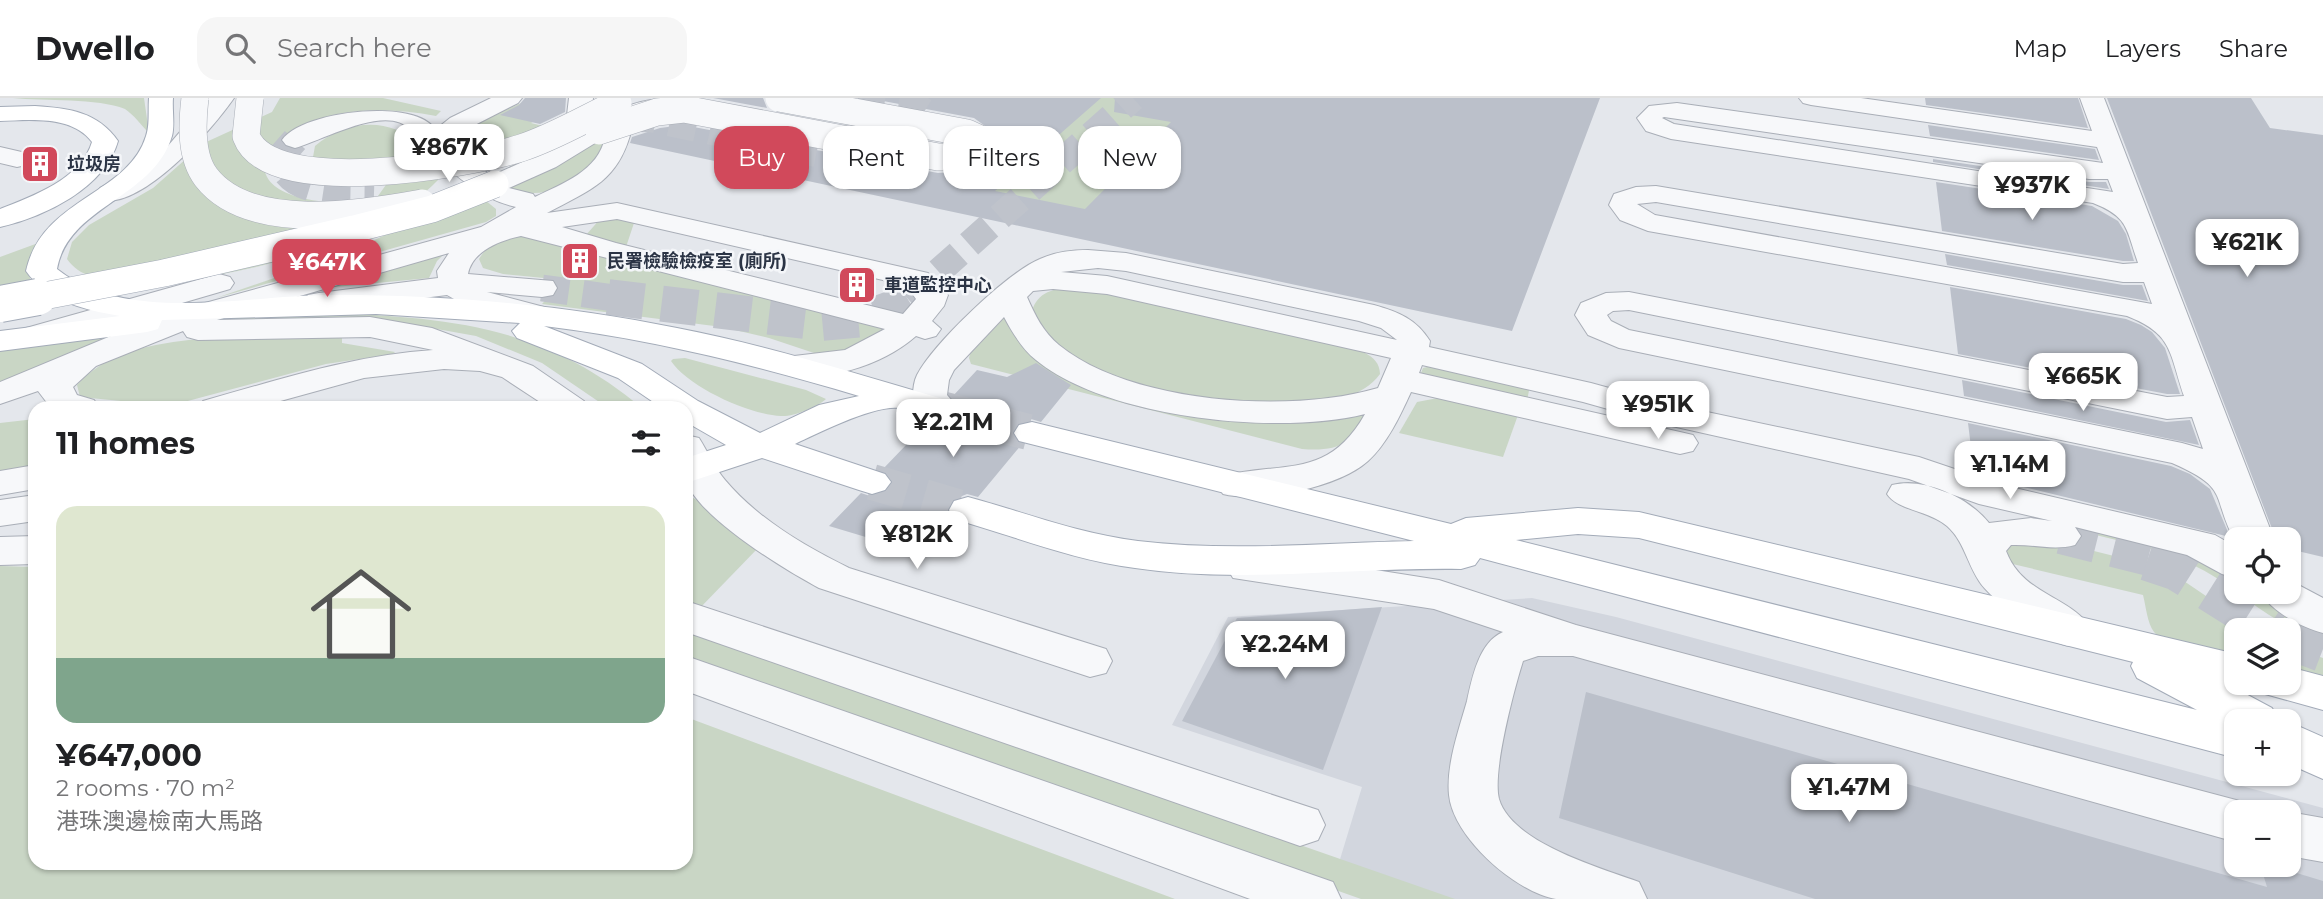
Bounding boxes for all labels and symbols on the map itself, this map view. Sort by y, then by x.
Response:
pin: ¥867K [400,125,498,184]
building icon: 垃圾房 [19,143,61,185]
place label: 垃圾房 [67,153,121,175]
pin: ¥937K [1983,162,2081,222]
pin: ¥621K [2198,220,2296,279]
pin: ¥647K [278,240,376,299]
building icon: 民署檢驗檢疫室 (廁所) [559,240,601,282]
place label: 民署檢驗檢疫室 (廁所) [607,250,787,272]
building icon: 車道監控中心 [836,264,878,306]
place label: 車道監控中心 [884,274,992,296]
pin: ¥665K [2034,354,2132,413]
pin: ¥951K [1609,382,1707,441]
pin: ¥2.21M [896,400,1010,459]
pin: ¥1.14M [1953,442,2067,501]
pin: ¥812K [868,512,966,571]
pin: ¥2.24M [1228,622,1342,681]
pin: ¥1.47M [1792,764,1906,824]

